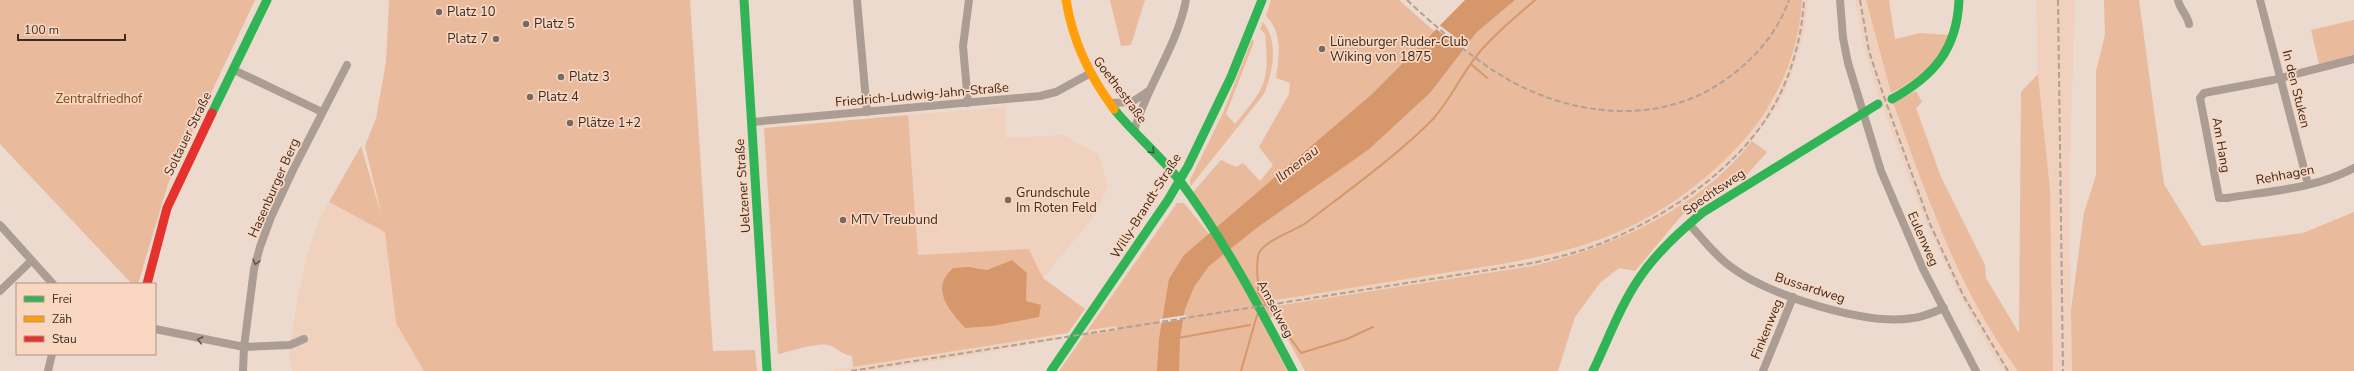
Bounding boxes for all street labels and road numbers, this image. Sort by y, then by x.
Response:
street label: In den Stuken [2278,48,2314,130]
street label: Goethestraße [1089,53,1151,127]
street label: Friedrich-Ludwig-Jahn-Straße [834,78,1010,112]
street label: Soltauer Straße [160,89,216,179]
street label: Am Hang [2207,116,2235,174]
street label: Hasenburger Berg [244,135,304,241]
street label: Uelzener Straße [731,138,755,234]
street label: Willy-Brandt-Straße [1106,150,1186,262]
street label: Rehhagen [2254,161,2316,189]
street label: Spechtsweg [1679,164,1749,220]
street label: Eulenweg [1903,209,1943,269]
street label: Bussardweg [1773,268,1847,308]
street label: Amselweg [1252,277,1298,341]
street label: Finkenweg [1747,296,1787,362]

